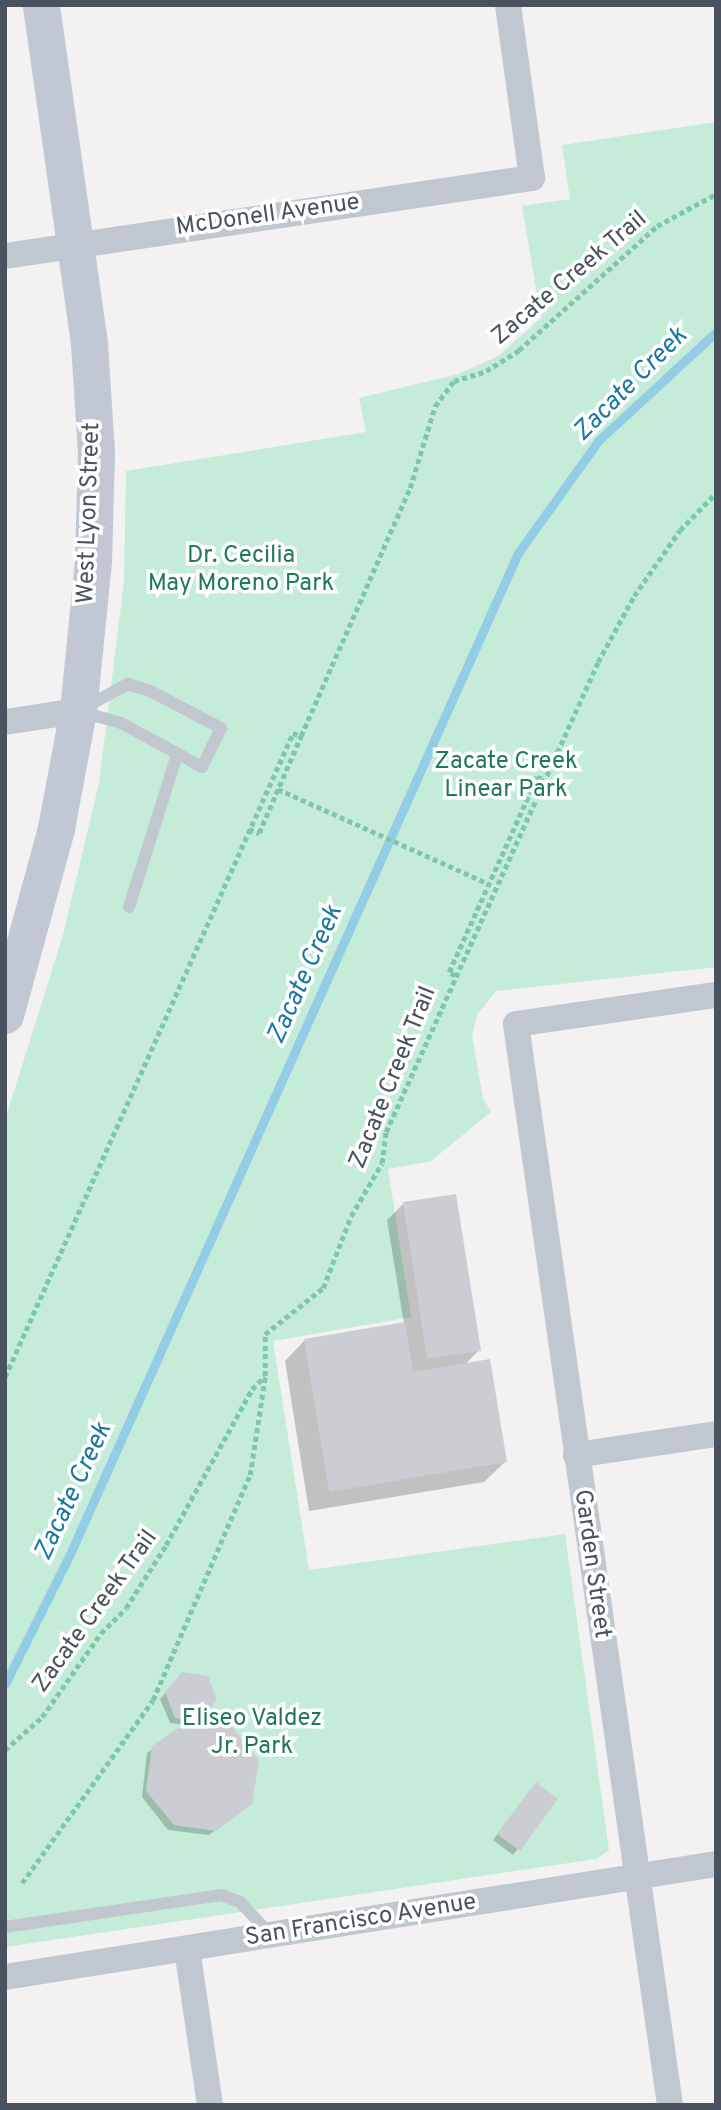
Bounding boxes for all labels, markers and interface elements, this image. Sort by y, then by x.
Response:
street label: McDonell Avenue [174,189,362,243]
street label: Zacate Creek Trail [486,205,654,353]
water label: Zacate Creek [568,322,694,448]
street label: West Lyon Street [72,422,108,604]
park label: Dr. Cecilia May Moreno Park [148,543,334,599]
park label: Zacate Creek Linear Park [434,749,578,805]
water label: Zacate Creek [262,901,350,1049]
street label: Zacate Creek Trail [344,982,444,1174]
water label: Zacate Creek [29,1418,119,1566]
street label: Garden Street [566,1488,616,1640]
street label: Zacate Creek Trail [27,1525,165,1699]
park label: Eliseo Valdez Jr. Park [181,1706,323,1762]
street label: San Francisco Avenue [243,1888,479,1954]

